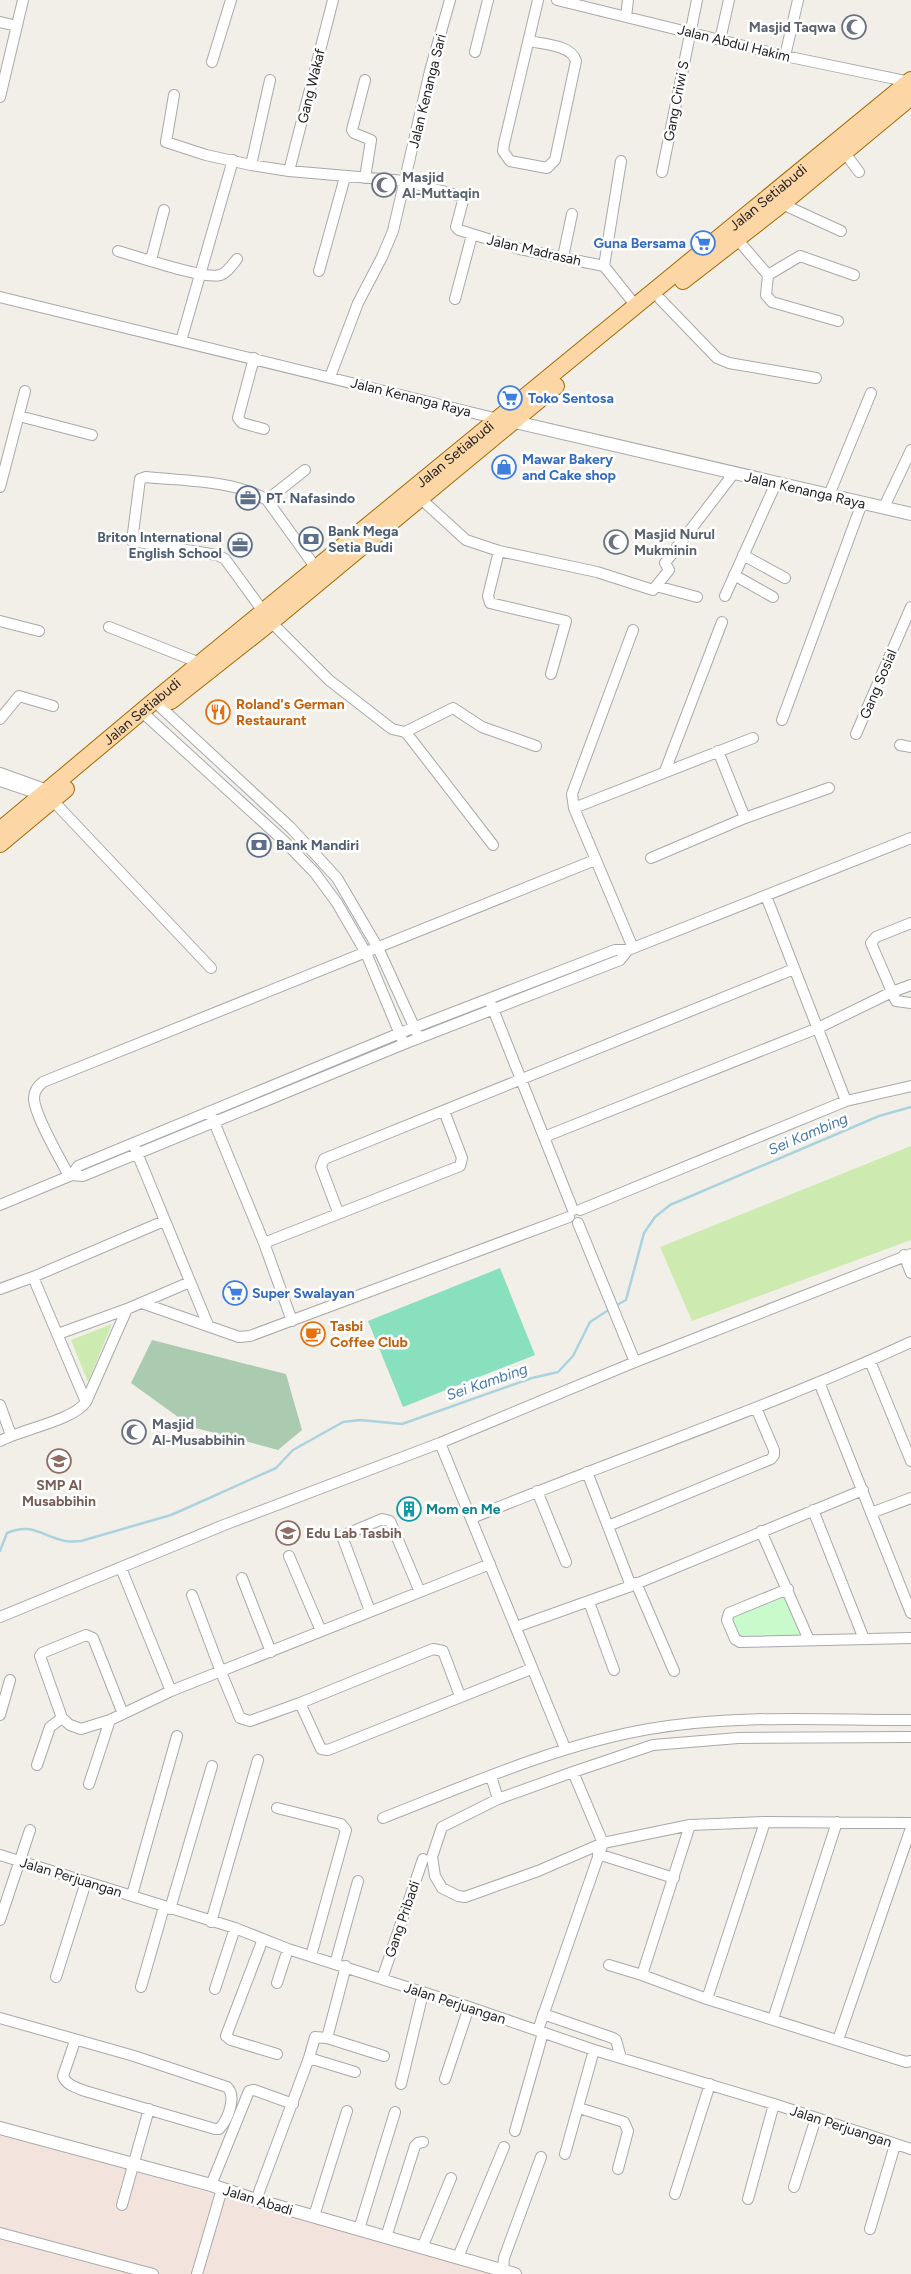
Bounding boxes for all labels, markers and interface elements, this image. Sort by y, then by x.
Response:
mosque icon: Masjid Taqwa [841,14,867,40]
place label: Masjid Taqwa [749,19,836,36]
street label: Jalan Abdul Hakim [676,21,792,66]
street label: Jalan Kenanga Sari [405,32,450,150]
street label: Gang Wakaf [294,46,329,125]
street label: Gang Criwi S [660,59,693,143]
street label: Jalan Setiabudi [726,161,811,235]
place label: Masjid Al-Muttaqin [402,169,480,202]
mosque icon: Masjid Al-Muttaqin [371,172,397,198]
supermarket icon: Guna Bersama [690,230,716,256]
street label: Jalan Madrasah [485,231,583,270]
place label: Guna Bersama [594,235,686,252]
street label: Jalan Kenanga Raya [349,374,473,421]
supermarket icon: Toko Sentosa [497,385,523,411]
place label: Toko Sentosa [528,390,614,407]
street label: Jalan Setiabudi [413,418,497,491]
place label: Mawar Bakery and Cake shop [522,451,616,484]
shop icon: Mawar Bakery and Cake shop [491,454,517,480]
street label: Jalan Kenanga Raya [743,468,867,513]
office icon: PT. Nafasindo [235,485,261,511]
place label: PT. Nafasindo [266,490,355,507]
place label: Bank Mega Setia Budi [328,523,398,556]
bank icon: Bank Mega Setia Budi [298,526,324,552]
place label: Masjid Nurul Mukminin [634,526,715,559]
place label: Briton International English School [97,529,222,562]
mosque icon: Masjid Nurul Mukminin [603,529,629,555]
office icon: Briton International English School [227,532,253,558]
street label: Gang Sosial [856,647,901,722]
street label: Jalan Setiabudi [100,675,184,749]
place label: Roland's German Restaurant [236,696,345,729]
restaurant icon: Roland's German Restaurant [205,699,231,725]
bank icon: Bank Mandiri [246,832,272,858]
place label: Bank Mandiri [276,837,359,854]
water label: Sei Kambing [766,1109,851,1159]
supermarket icon: Super Swalayan [222,1280,248,1306]
place label: Super Swalayan [252,1285,355,1302]
place label: Tasbi Coffee Club [330,1318,408,1351]
cafe icon: Tasbi Coffee Club [300,1321,326,1347]
water label: Sei Kambing [444,1360,530,1404]
place label: Masjid Al-Musabbihin [152,1416,245,1449]
mosque icon: Masjid Al-Musabbihin [121,1419,147,1445]
school or university icon: SMP Al Musabbihin [46,1448,72,1474]
place label: SMP Al Musabbihin [22,1477,96,1510]
building icon: Mom en Me [396,1496,422,1522]
place label: Mom en Me [426,1501,501,1518]
school or university icon: Edu Lab Tasbih [275,1520,301,1546]
place label: Edu Lab Tasbih [306,1525,402,1542]
street label: Jalan Perjuangan [18,1854,124,1901]
street label: Gang Pribadi [381,1879,424,1960]
street label: Jalan Perjuangan [402,1979,508,2028]
street label: Jalan Perjuangan [788,2102,894,2151]
street label: Jalan Abadi [221,2182,295,2219]

